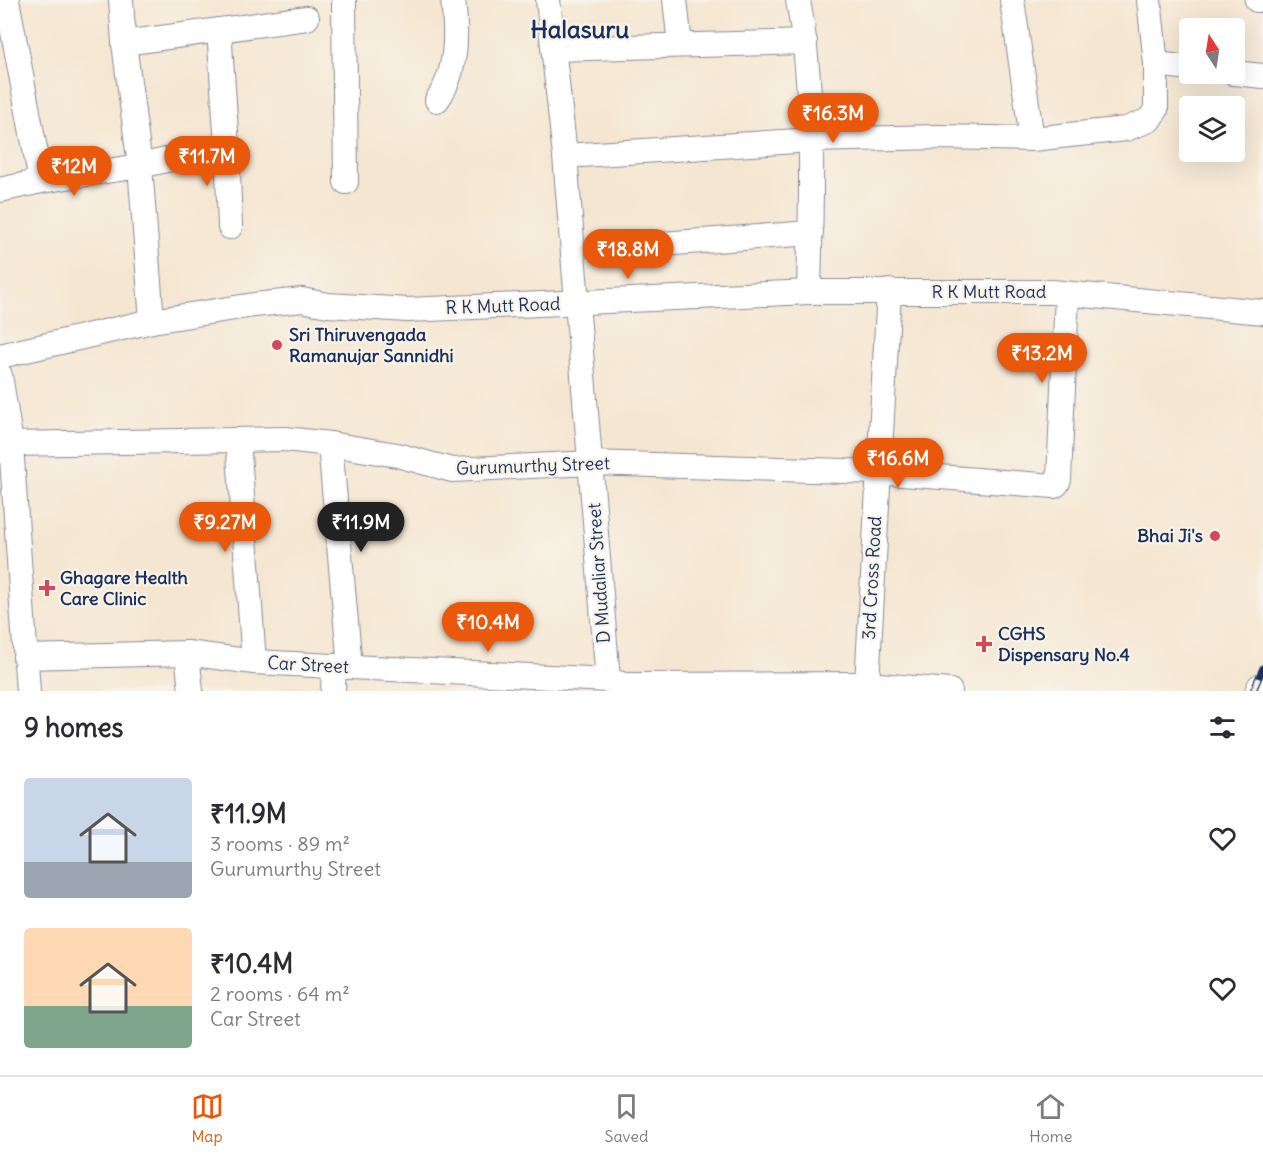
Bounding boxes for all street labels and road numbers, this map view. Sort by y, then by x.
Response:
street label: R K Mutt Road [932,280,1047,303]
street label: R K Mutt Road [445,292,561,319]
street label: Gurumurthy Street [456,451,610,480]
street label: D Mudaliar Street [582,502,615,644]
street label: 3rd Cross Road [857,515,886,641]
street label: Car Street [267,651,349,678]

